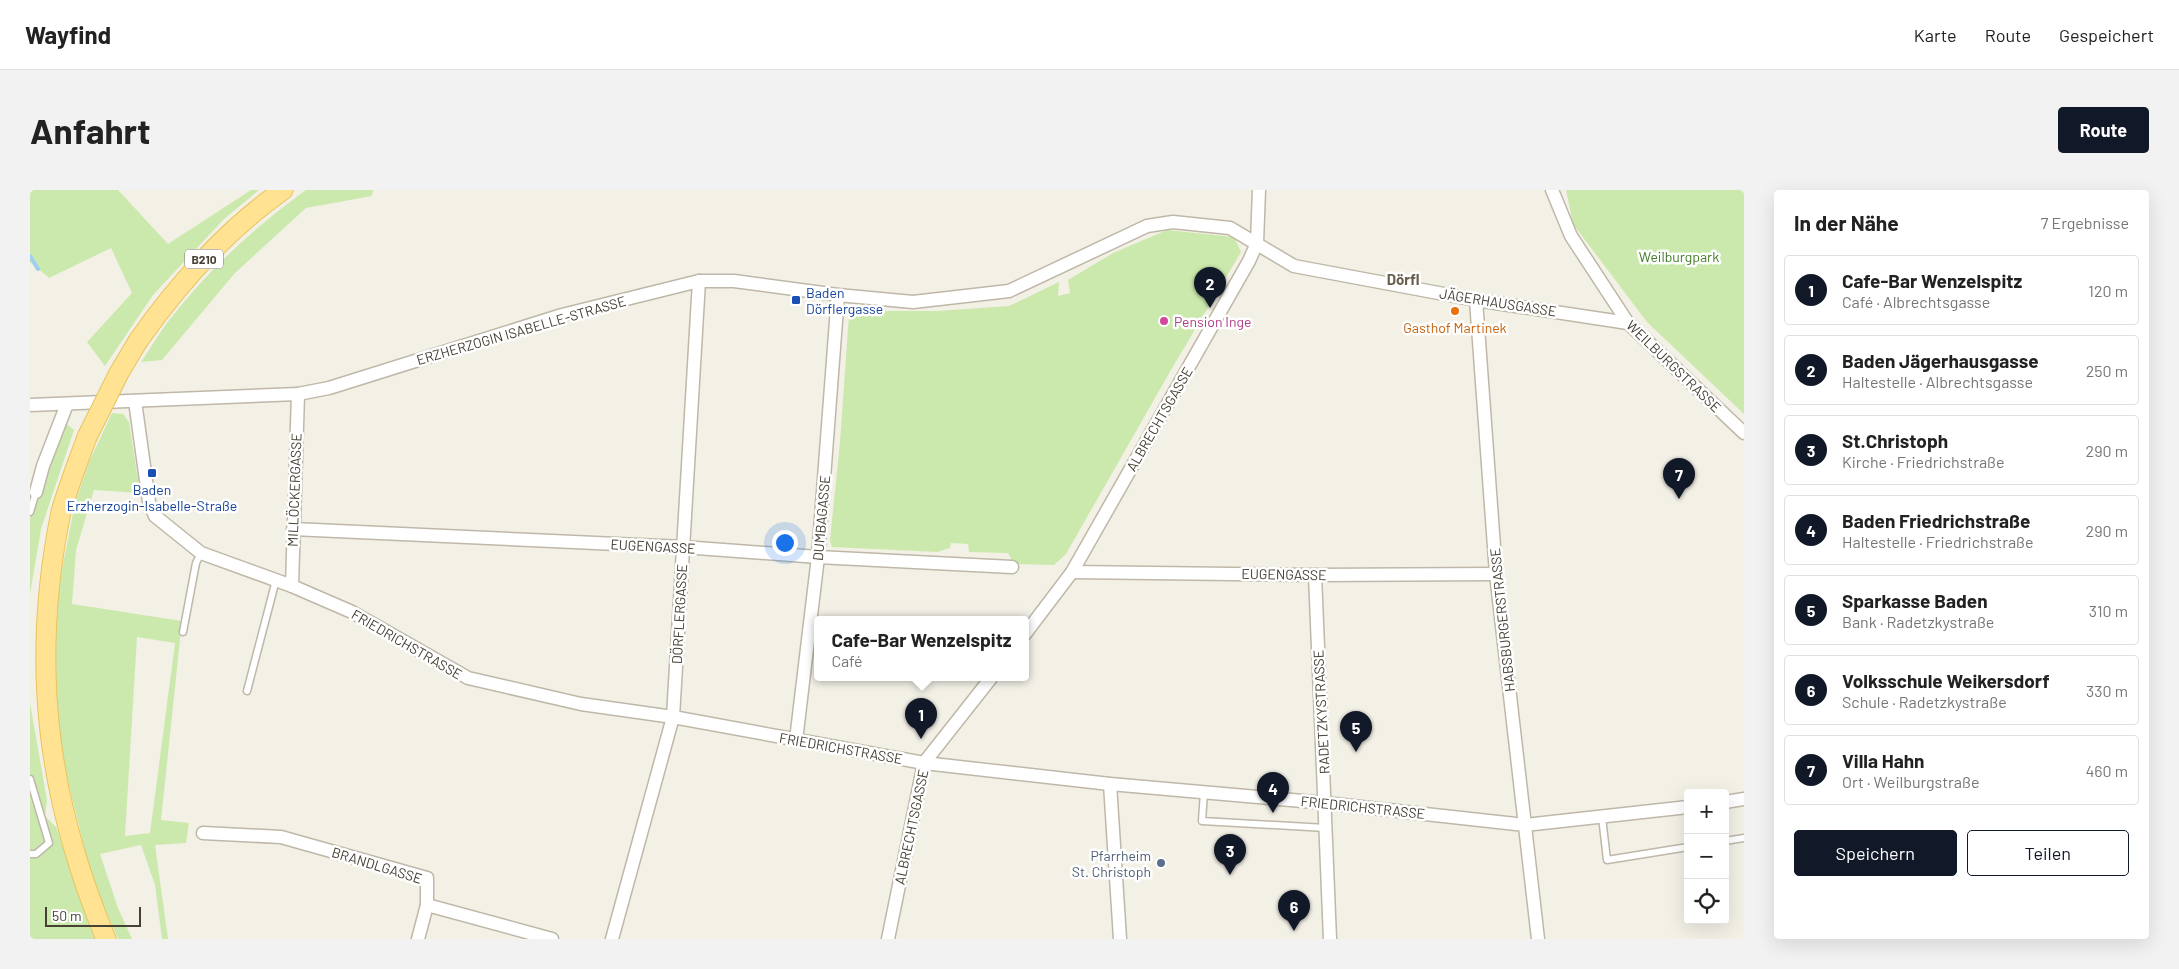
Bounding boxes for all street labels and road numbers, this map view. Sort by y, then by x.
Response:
road number: B210 [185,250,223,268]
street label: JÄGERHAUSGASSE [1438,284,1558,320]
street label: ERZHERZOGIN ISABELLE-STRASSE [414,292,628,368]
street label: WEILBURGSTRASSE [1623,317,1725,415]
street label: ALBRECHTSGASSE [1122,364,1196,474]
street label: MILLÖCKERGASSE [284,433,304,547]
street label: DUMBAGASSE [809,474,833,562]
street label: EUGENGASSE [610,535,696,557]
street label: HABSBURGERSTRASSE [1486,547,1518,693]
street label: DÖRFLERGASSE [668,564,690,664]
street label: EUGENGASSE [1241,565,1327,583]
street label: FRIEDRICHSTRASSE [349,605,465,683]
street label: RADETZKYSTRASSE [1309,649,1333,775]
street label: FRIEDRICHSTRASSE [778,729,904,767]
street label: ALBRECHTSGASSE [890,768,932,886]
street label: FRIEDRICHSTRASSE [1300,792,1426,822]
street label: BRANDLGASSE [330,843,424,887]

